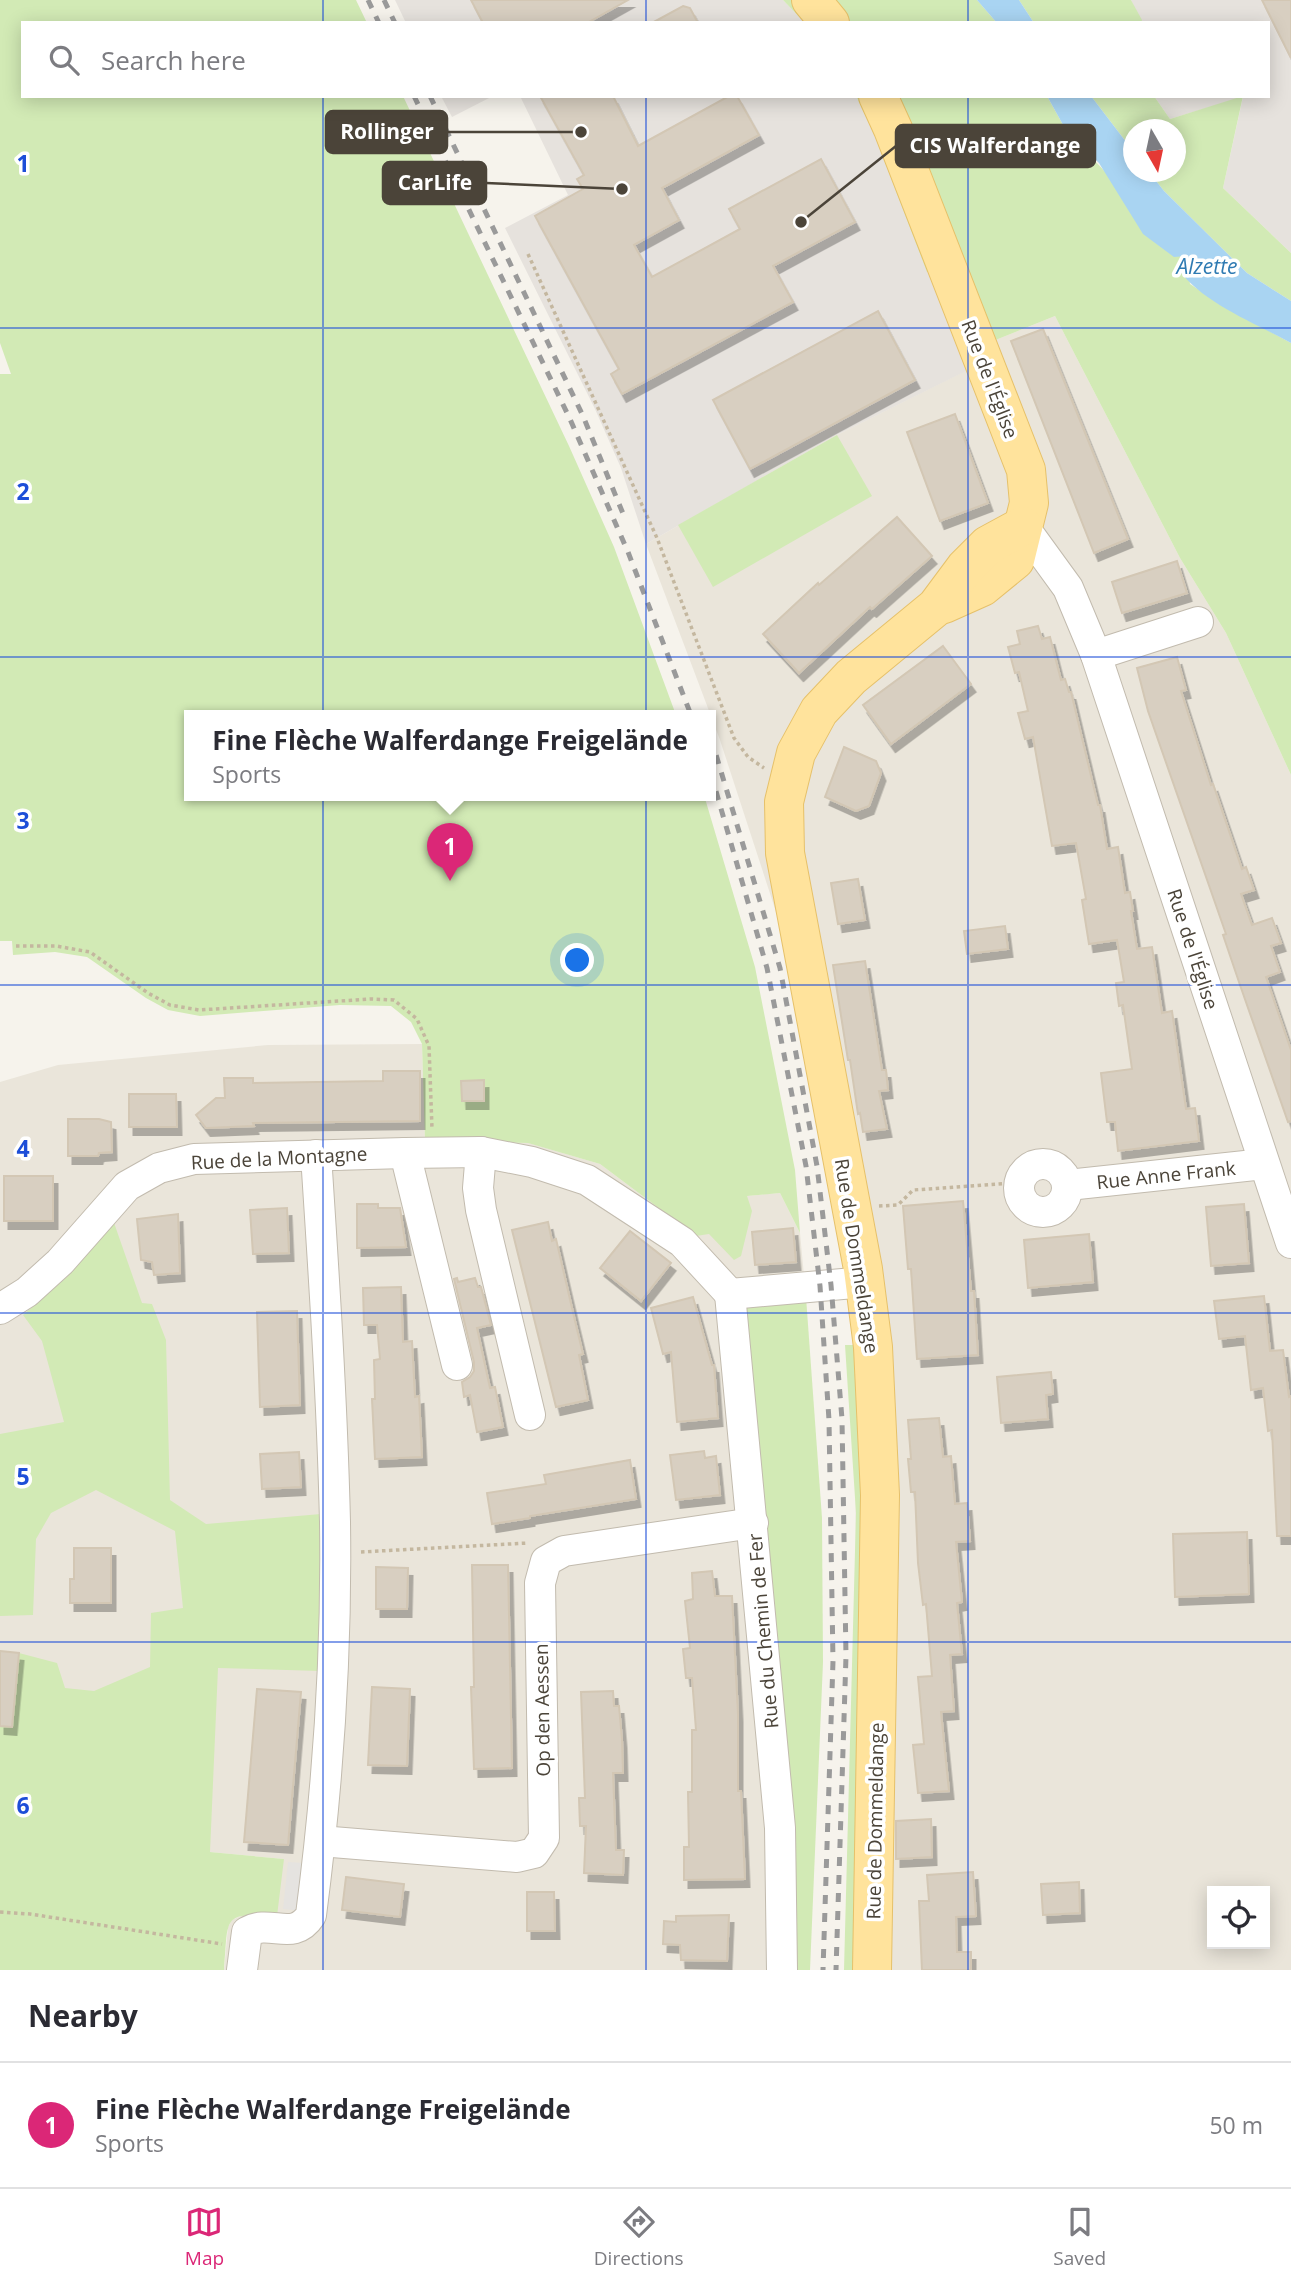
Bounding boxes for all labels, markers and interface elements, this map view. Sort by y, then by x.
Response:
search box [21,21,1270,98]
icon: search [45,41,83,79]
text: Search here [101,42,246,78]
callout: Rollinger [326,111,447,153]
text: Rollinger [340,117,434,145]
north arrow [1123,119,1186,182]
callout: CIS Walferdange [896,125,1095,167]
text: CIS Walferdange [910,131,1080,159]
text: 1 [16,147,30,179]
callout: CarLife [383,162,486,204]
text: CarLife [398,168,472,196]
water label: Alzette [1174,252,1238,280]
street label: Rue de l'Église [955,316,1025,442]
text: 2 [16,475,30,507]
popup [184,710,716,801]
text: Fine Flèche Walferdange Freigelände [212,722,688,758]
text: Sports [212,758,281,790]
text: 3 [16,804,30,836]
pin: 1 [427,823,473,881]
street label: Rue de l'Église [1161,885,1225,1013]
your location [560,943,594,977]
text: 4 [16,1132,30,1164]
street label: Rue de la Montagne [190,1140,368,1176]
street label: Rue Anne Frank [1095,1155,1237,1195]
street label: Rue de Dommeldange [829,1157,885,1355]
text: 5 [16,1460,30,1492]
street label: Rue du Chemin de Fer [741,1532,784,1730]
street label: Op den Aessen [528,1643,556,1777]
street label: Rue de Dommeldange [860,1722,890,1920]
text: 6 [16,1789,30,1821]
map controls [1207,1886,1270,1949]
button: locate [1207,1886,1270,1949]
text: Nearby [28,1995,138,2036]
text: Fine Flèche Walferdange Freigelände [95,2091,571,2127]
text: 1 [44,2109,58,2141]
text: 50 m [1209,2109,1263,2141]
text: Sports [95,2127,164,2159]
tab: Map [185,2203,224,2271]
tab: Directions [594,2203,684,2271]
tab: Saved [1053,2203,1106,2271]

